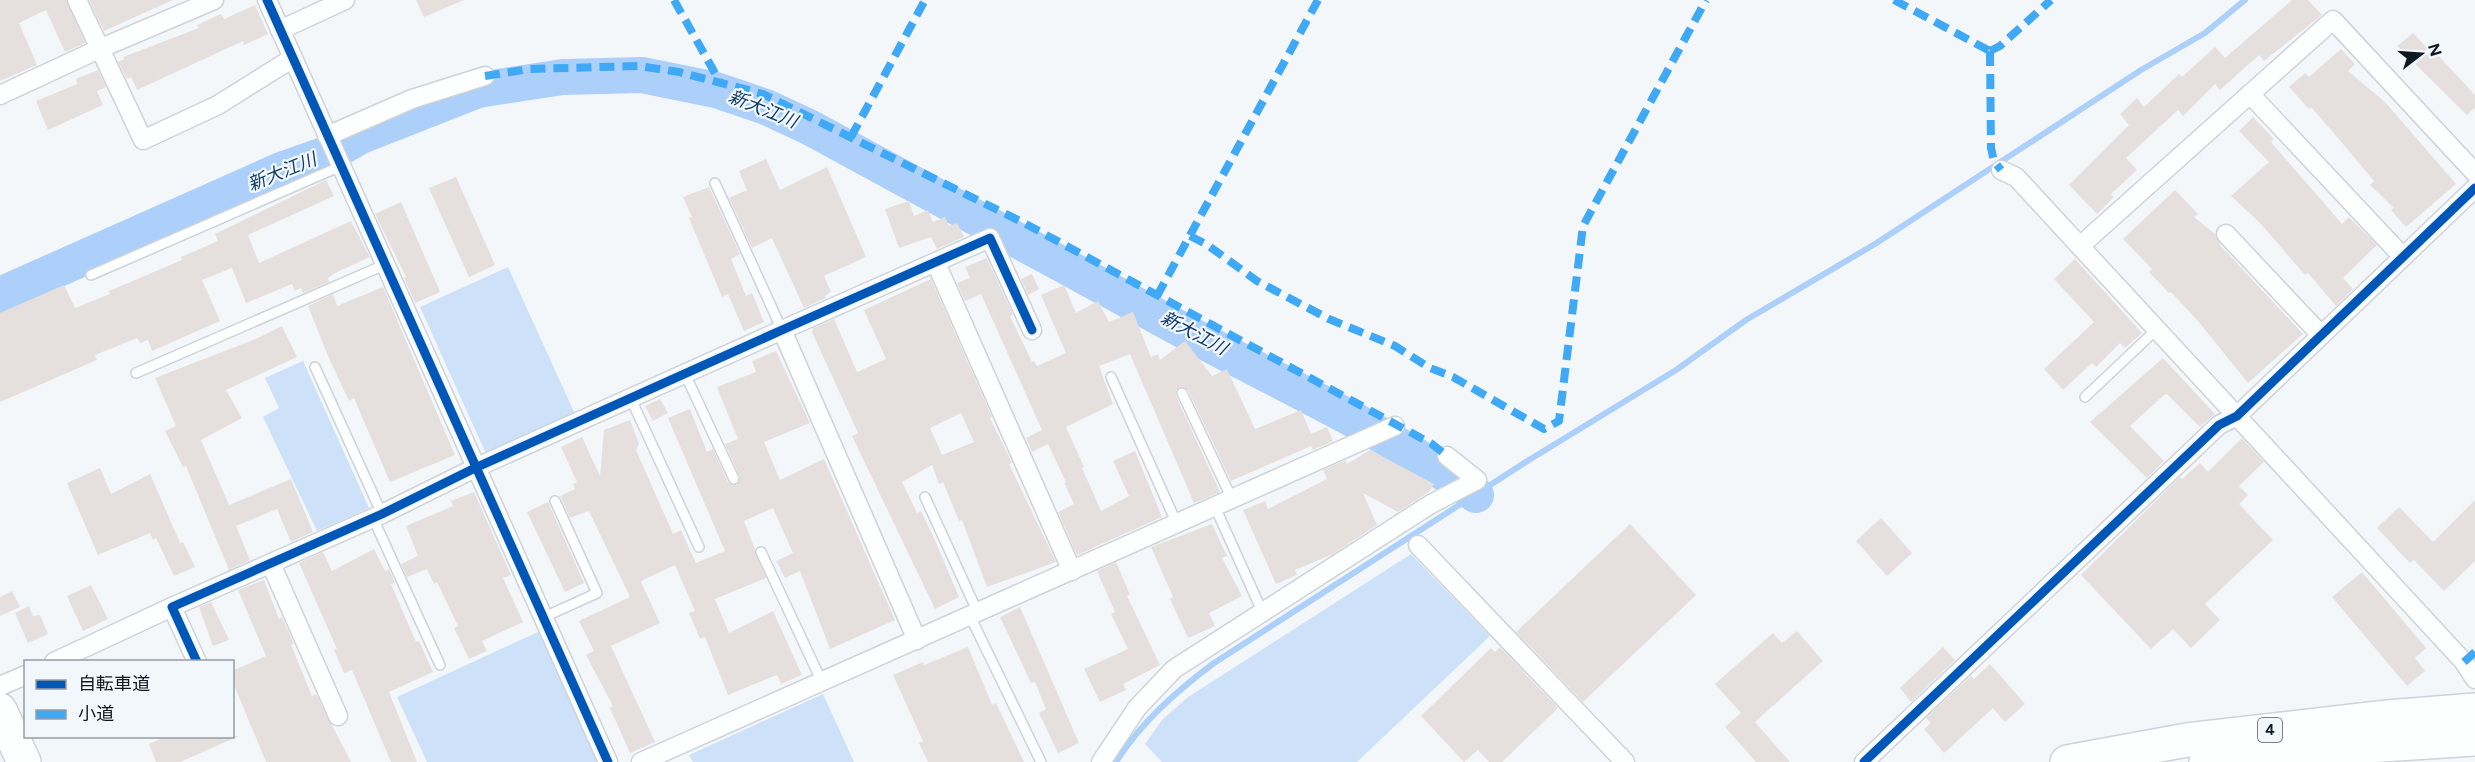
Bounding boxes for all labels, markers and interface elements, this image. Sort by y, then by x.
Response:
north arrow [2391,24,2451,84]
text: N [2424,41,2446,58]
water label: 新大江川 [726,85,802,133]
water label: 新大江川 [245,148,321,196]
water label: 新大江川 [1157,306,1233,361]
legend [24,660,234,738]
text: 自転車道 [78,673,150,695]
text: 小道 [78,703,114,725]
road number: 4 [2258,718,2282,742]

